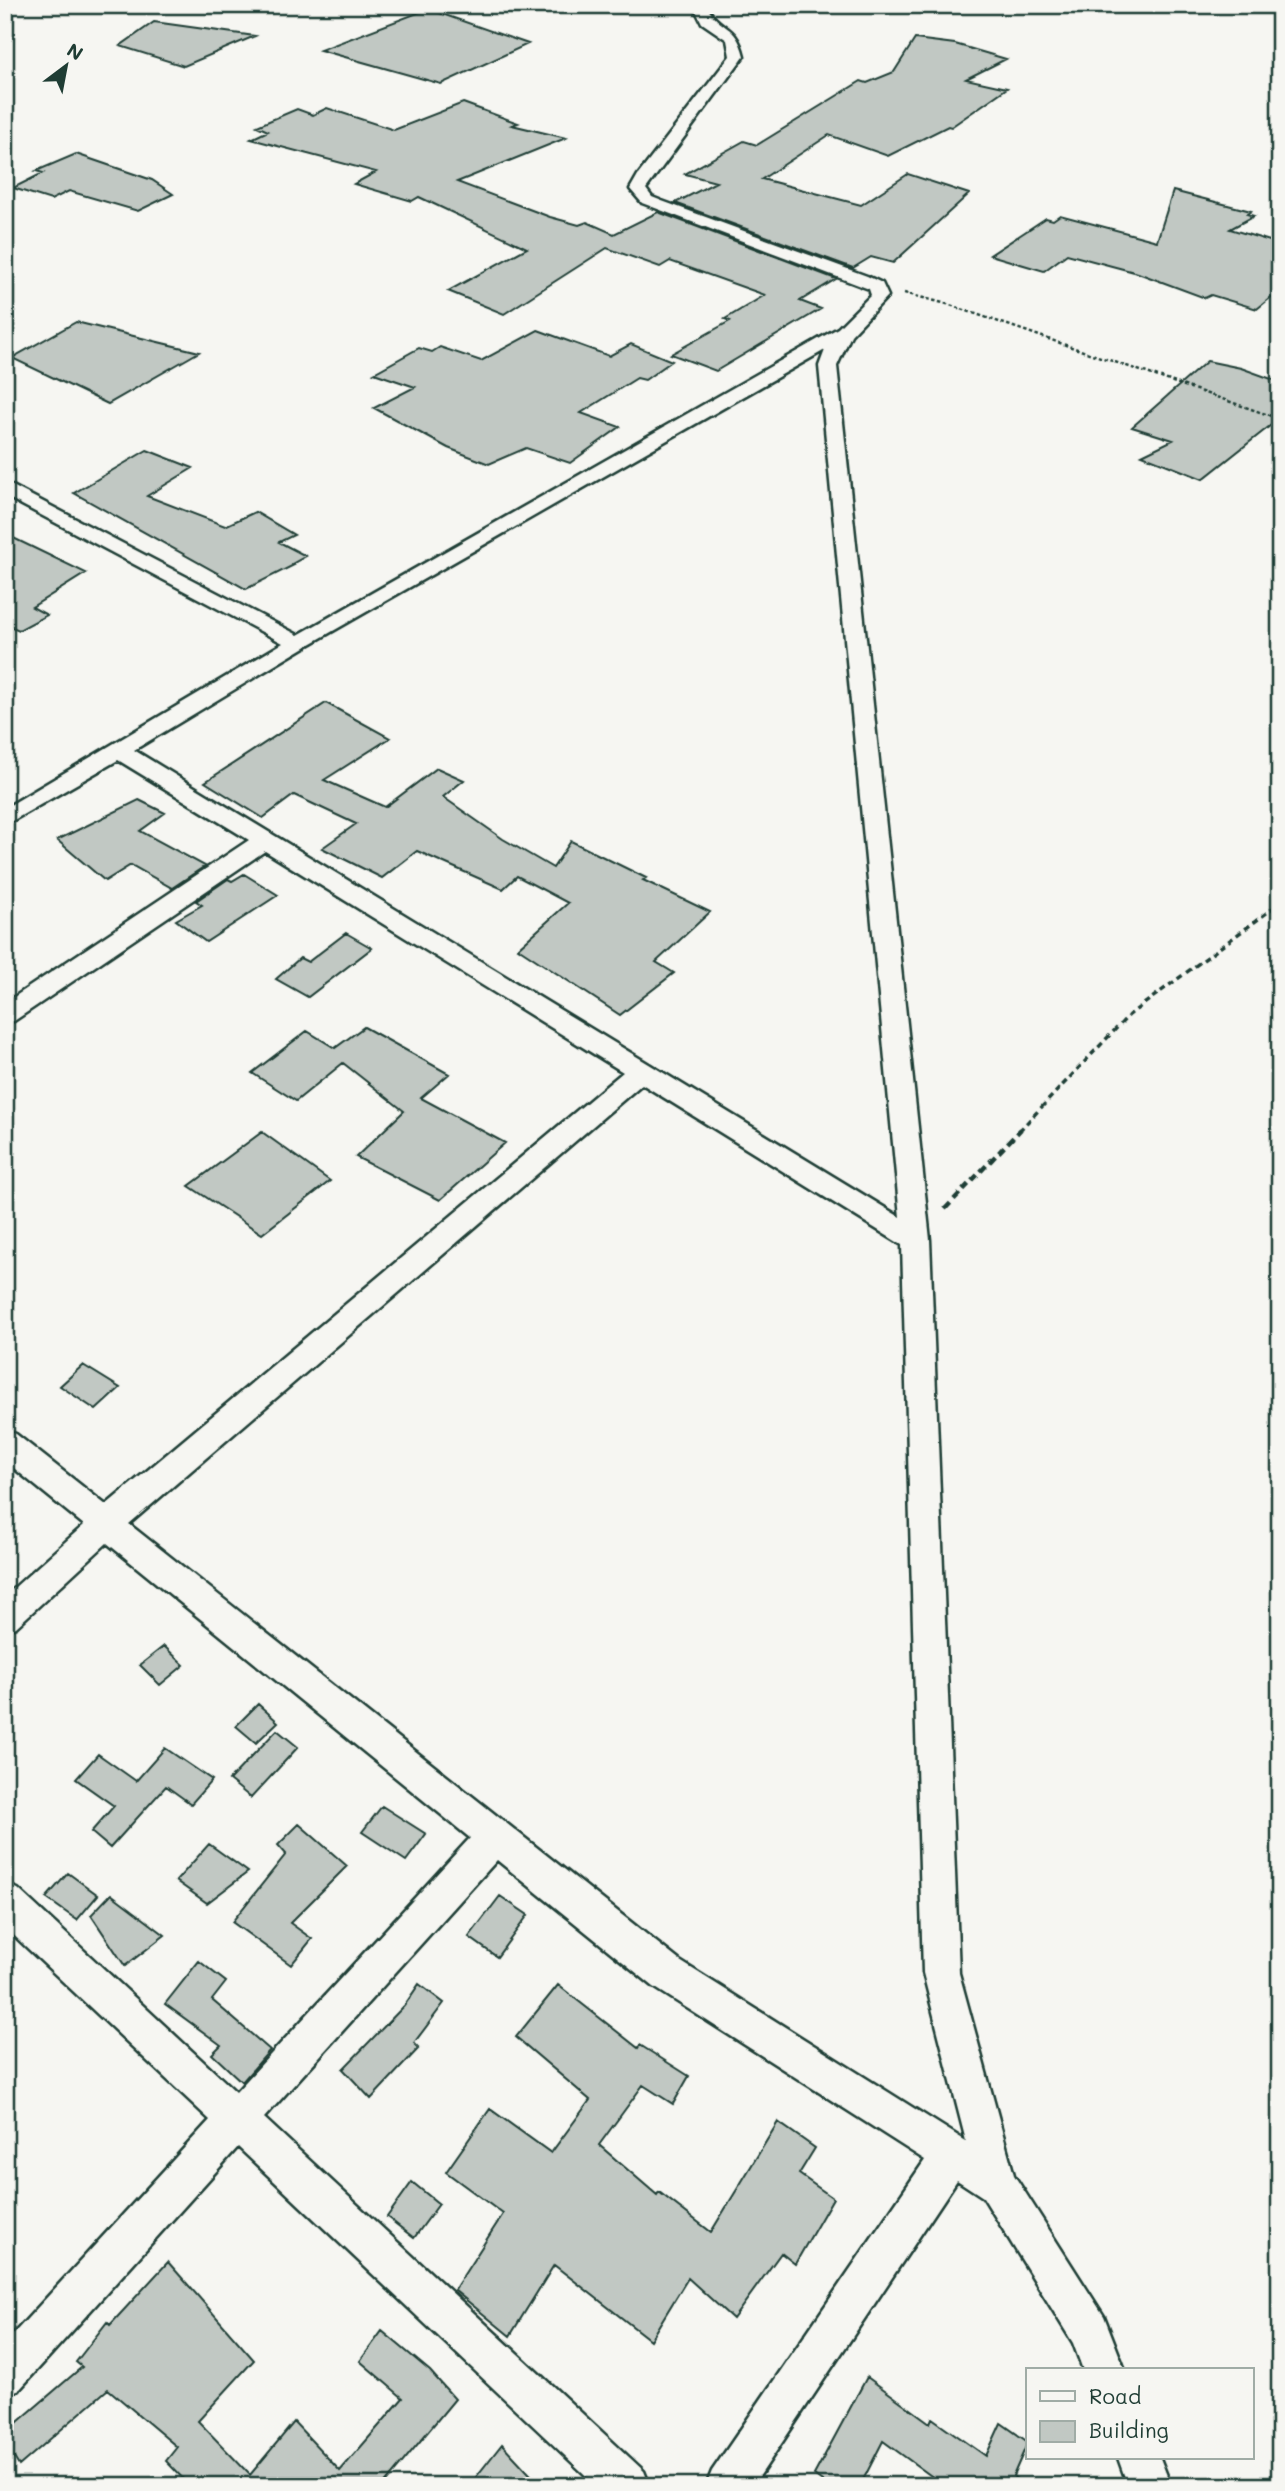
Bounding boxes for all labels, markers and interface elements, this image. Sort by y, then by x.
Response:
north arrow [32,32,102,102]
text: N [63,37,88,66]
legend [1026,2368,1254,2460]
text: Road [1089,2382,1141,2409]
text: Building [1089,2416,1169,2443]

